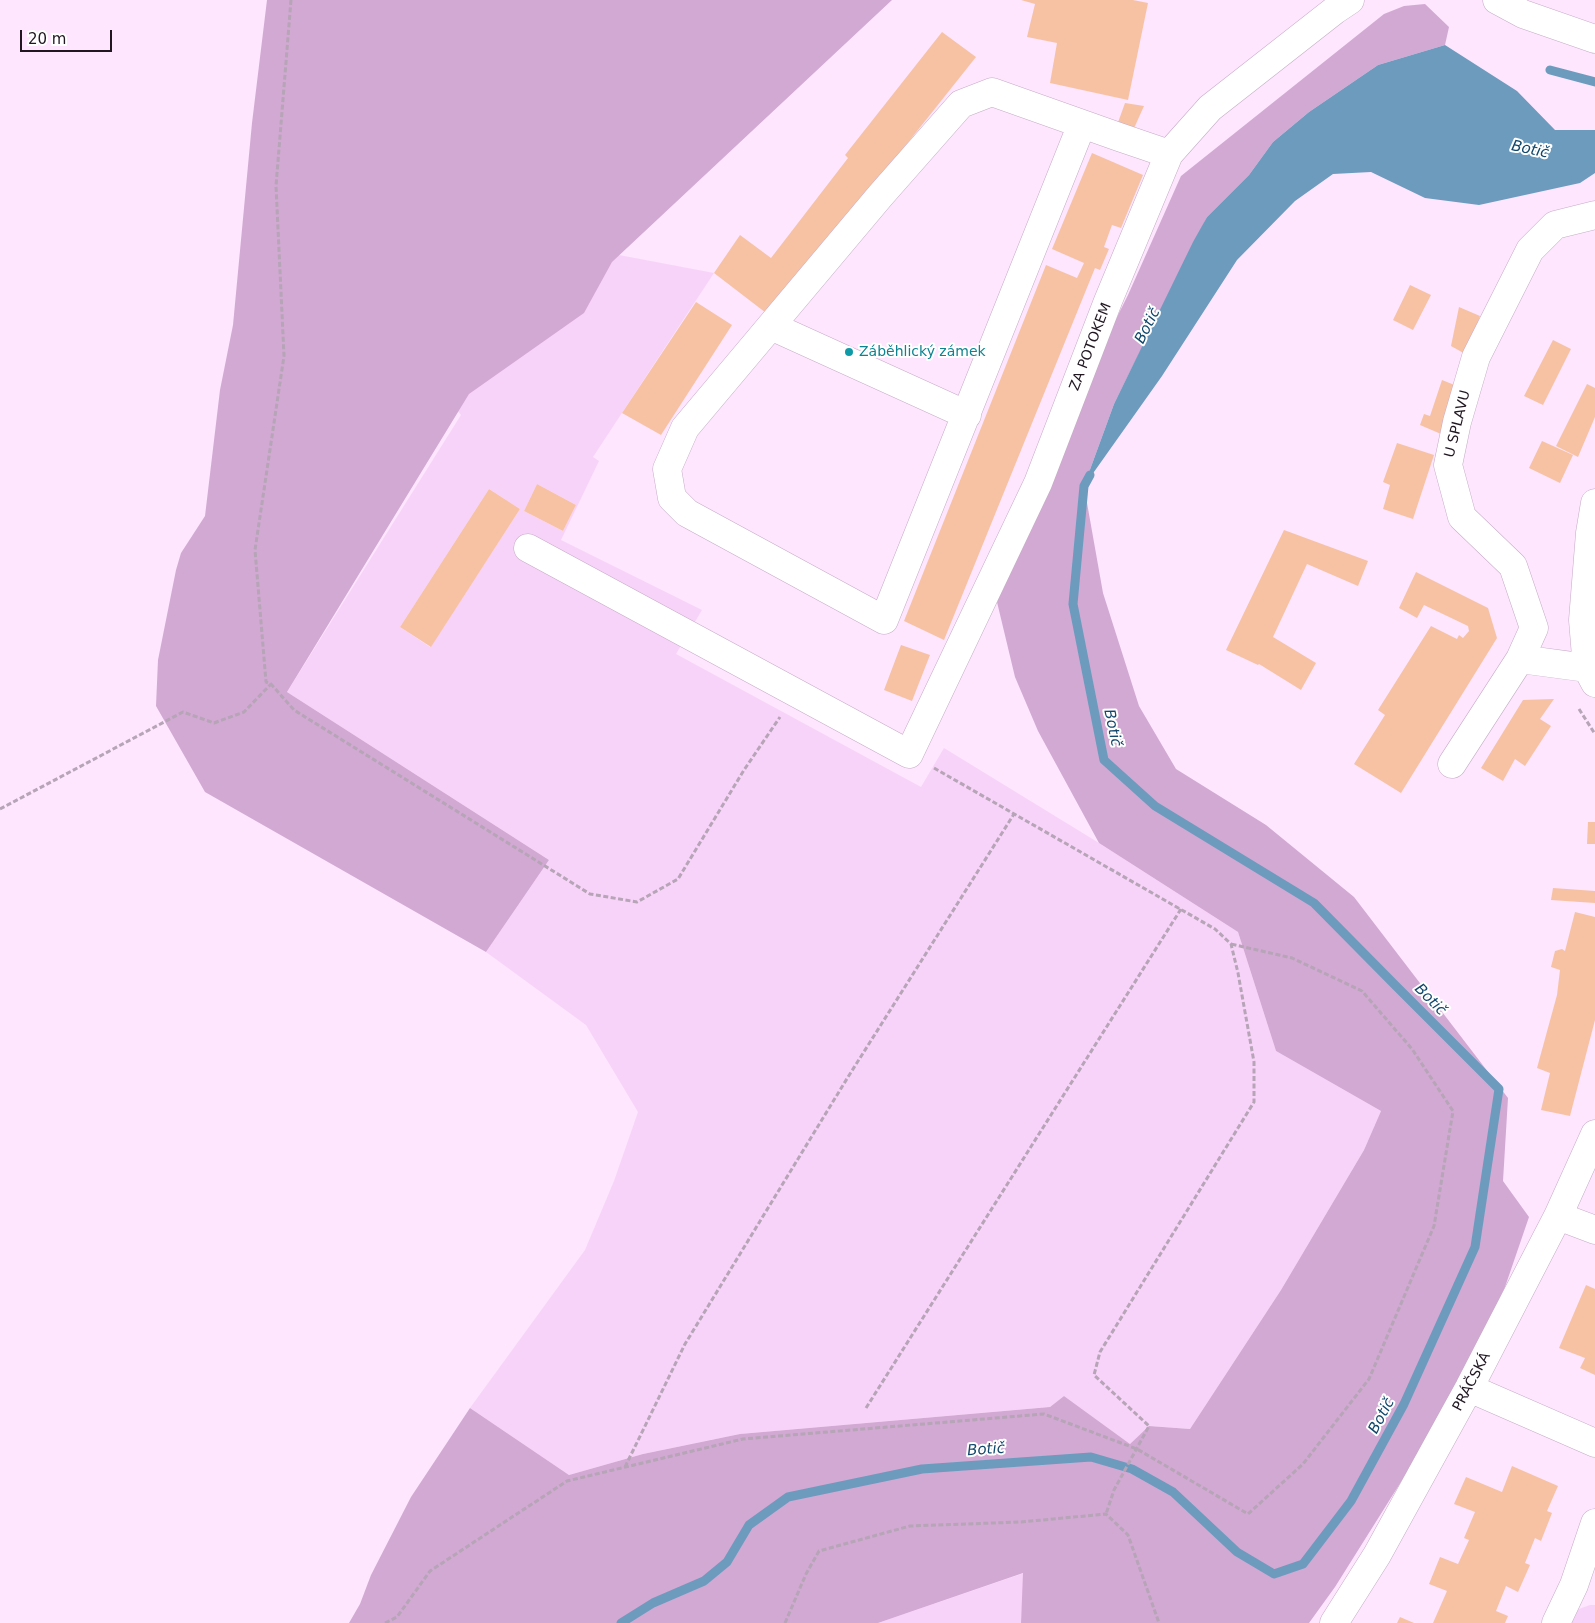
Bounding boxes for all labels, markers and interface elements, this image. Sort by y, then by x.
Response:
scale bar [22,20,115,52]
text: 20 m [28,30,66,48]
water label: Botič [1510,137,1550,163]
street label: ZA POTOKEM [1067,301,1115,393]
water label: Botič [1131,305,1165,347]
place label: Záběhlický zámek [859,344,986,360]
marker: Záběhlický zámek [843,346,855,358]
street label: U SPLAVU [1442,389,1474,459]
water label: Botič [1099,708,1125,748]
water label: Botič [1410,980,1450,1020]
street label: PRÁČSKÁ [1450,1350,1494,1414]
water label: Botič [1365,1395,1399,1437]
water label: Botič [967,1440,1005,1460]

